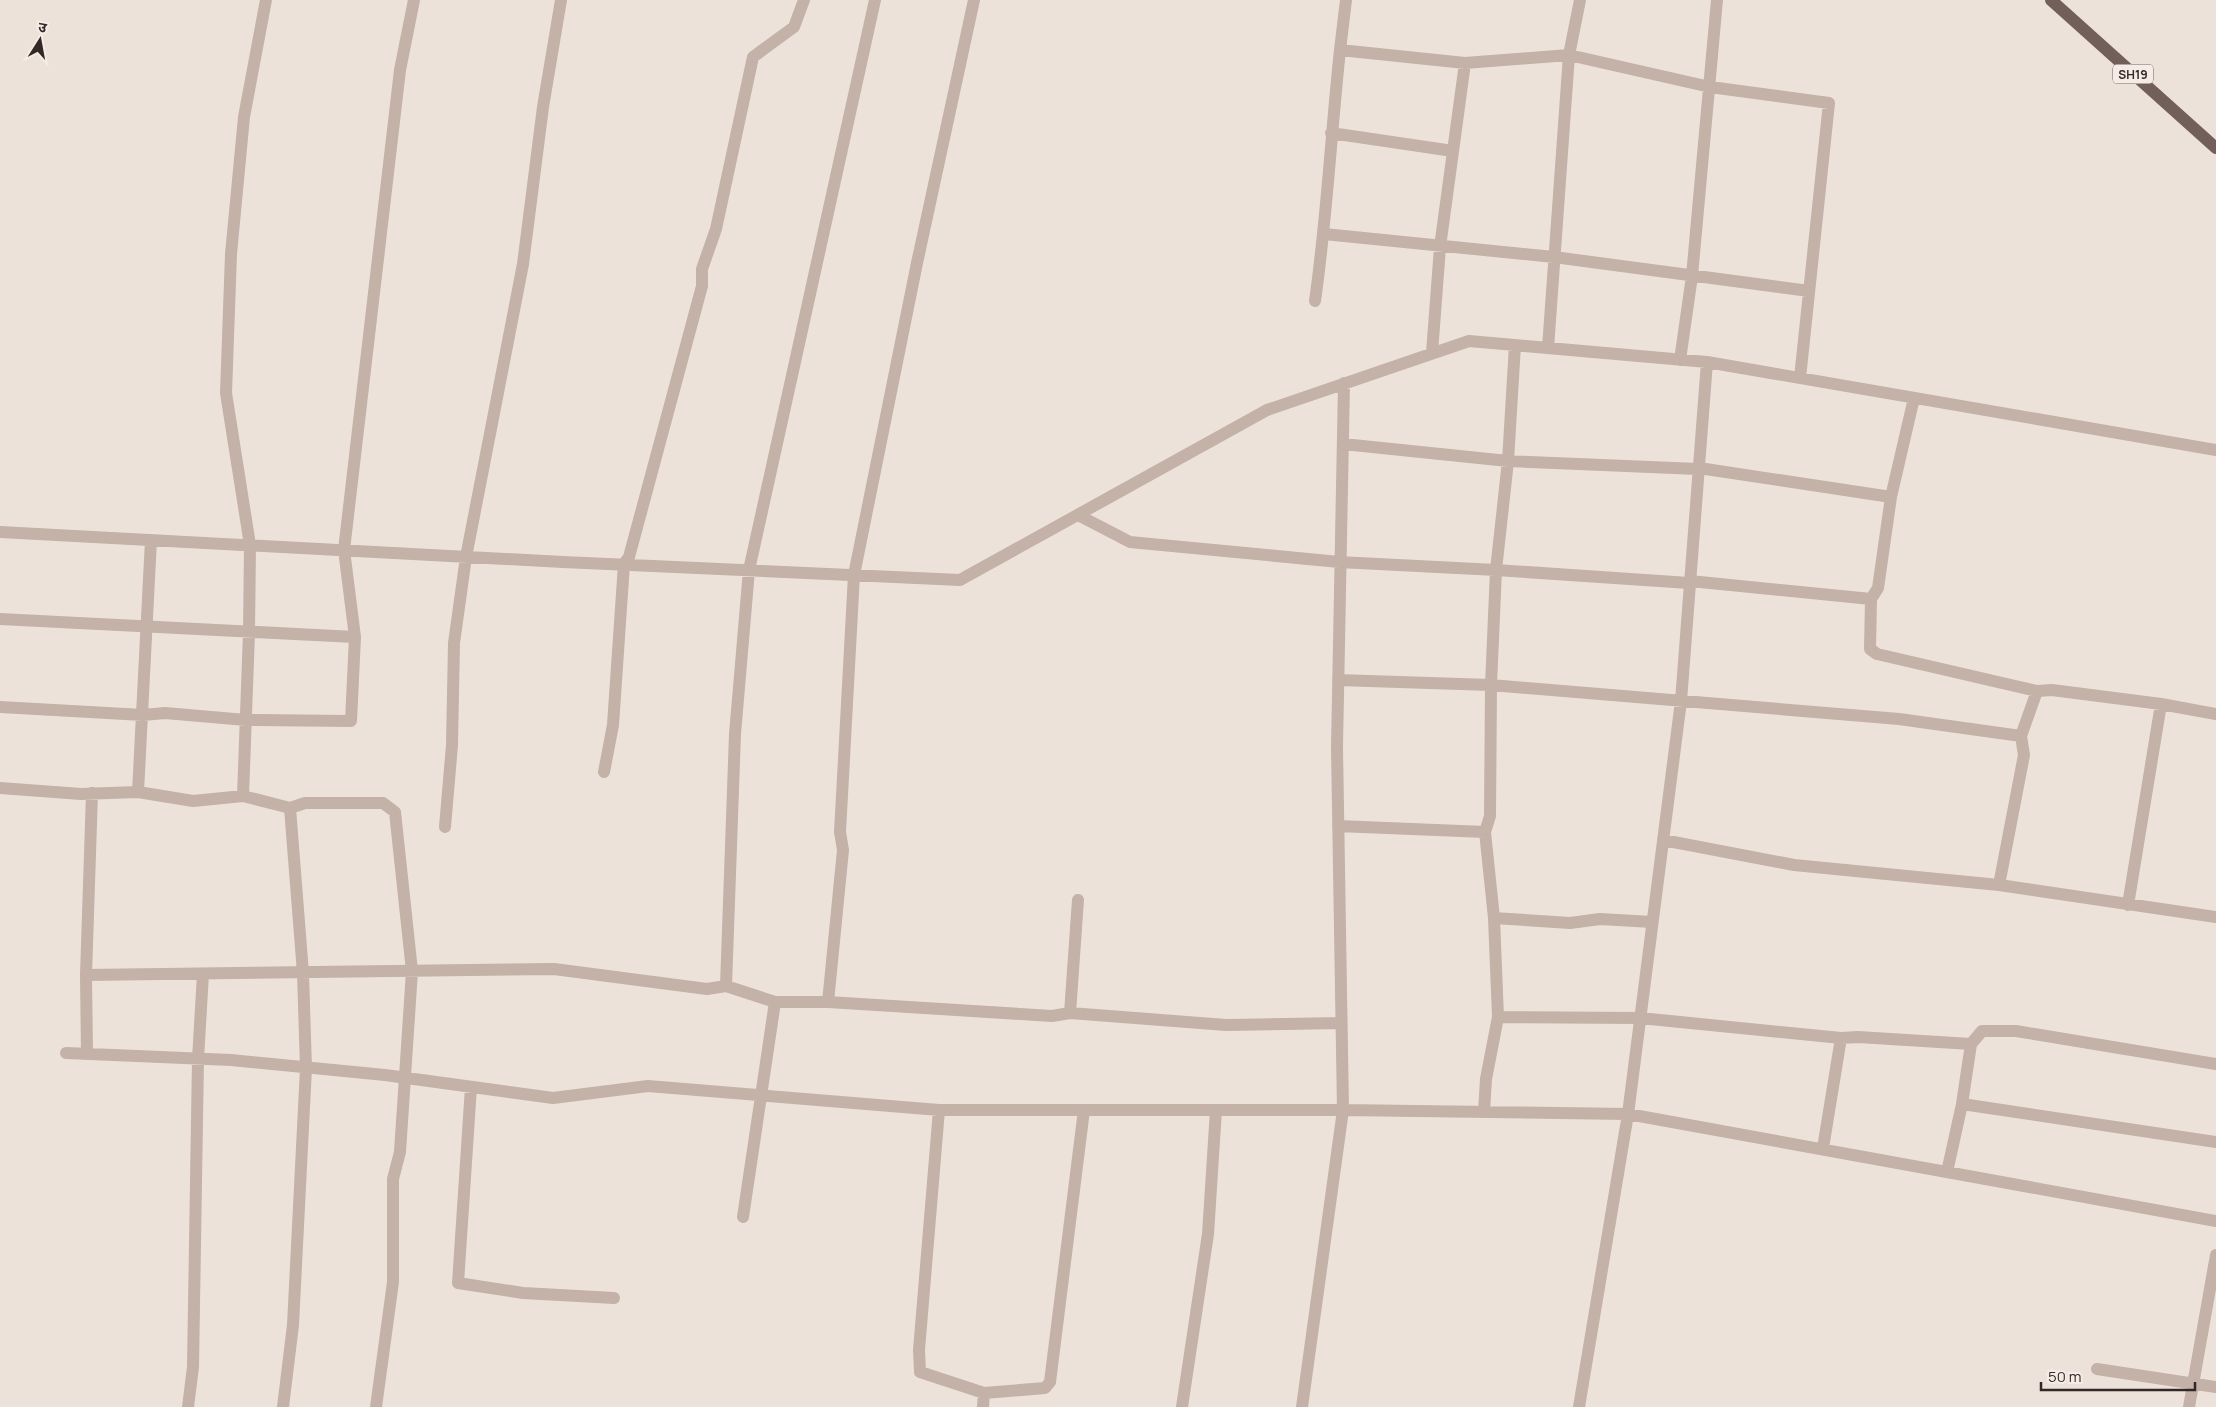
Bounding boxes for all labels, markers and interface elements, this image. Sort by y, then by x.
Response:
north arrow [15,15,65,65]
text: उ [37,17,49,37]
road number: SH19 [2113,64,2153,84]
scale bar [2041,1360,2195,1392]
text: 50 m [2048,1366,2082,1387]

